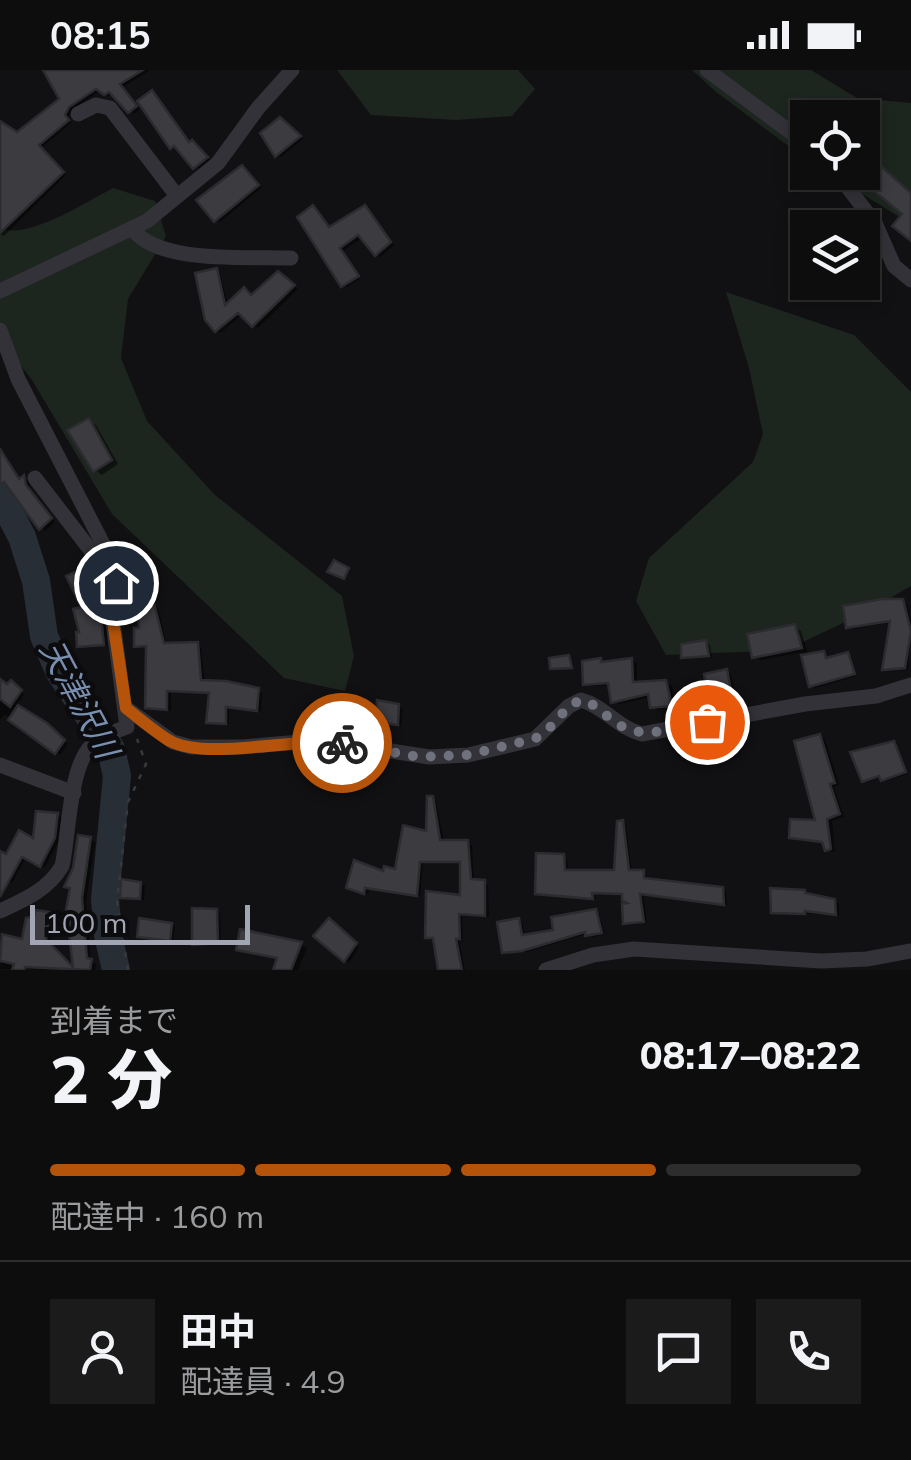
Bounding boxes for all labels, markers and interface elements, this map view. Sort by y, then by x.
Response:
text: 08:15 [50,11,151,59]
map controls [790,100,880,300]
button: locate [790,100,880,190]
button: layers [790,210,880,300]
pin [74,541,159,626]
icon: home [89,556,144,611]
water label: 天津沢川 [32,633,129,767]
pin [665,680,750,765]
courier [292,693,392,793]
icon: bag [680,695,735,750]
icon: bike [315,716,370,771]
scale bar [30,900,250,944]
text: 100 m [45,905,127,940]
text: 到着まで [50,1000,178,1040]
text: 08:17–08:22 [640,1031,861,1079]
text: 2 分 [50,1038,172,1119]
text: 配達中 · 160 m [50,1196,264,1236]
button: person [50,1299,155,1404]
button: chat [626,1299,731,1404]
button: phone [756,1299,861,1404]
text: 田中 [180,1307,256,1355]
text: 配達員 · 4.9 [180,1361,346,1401]

